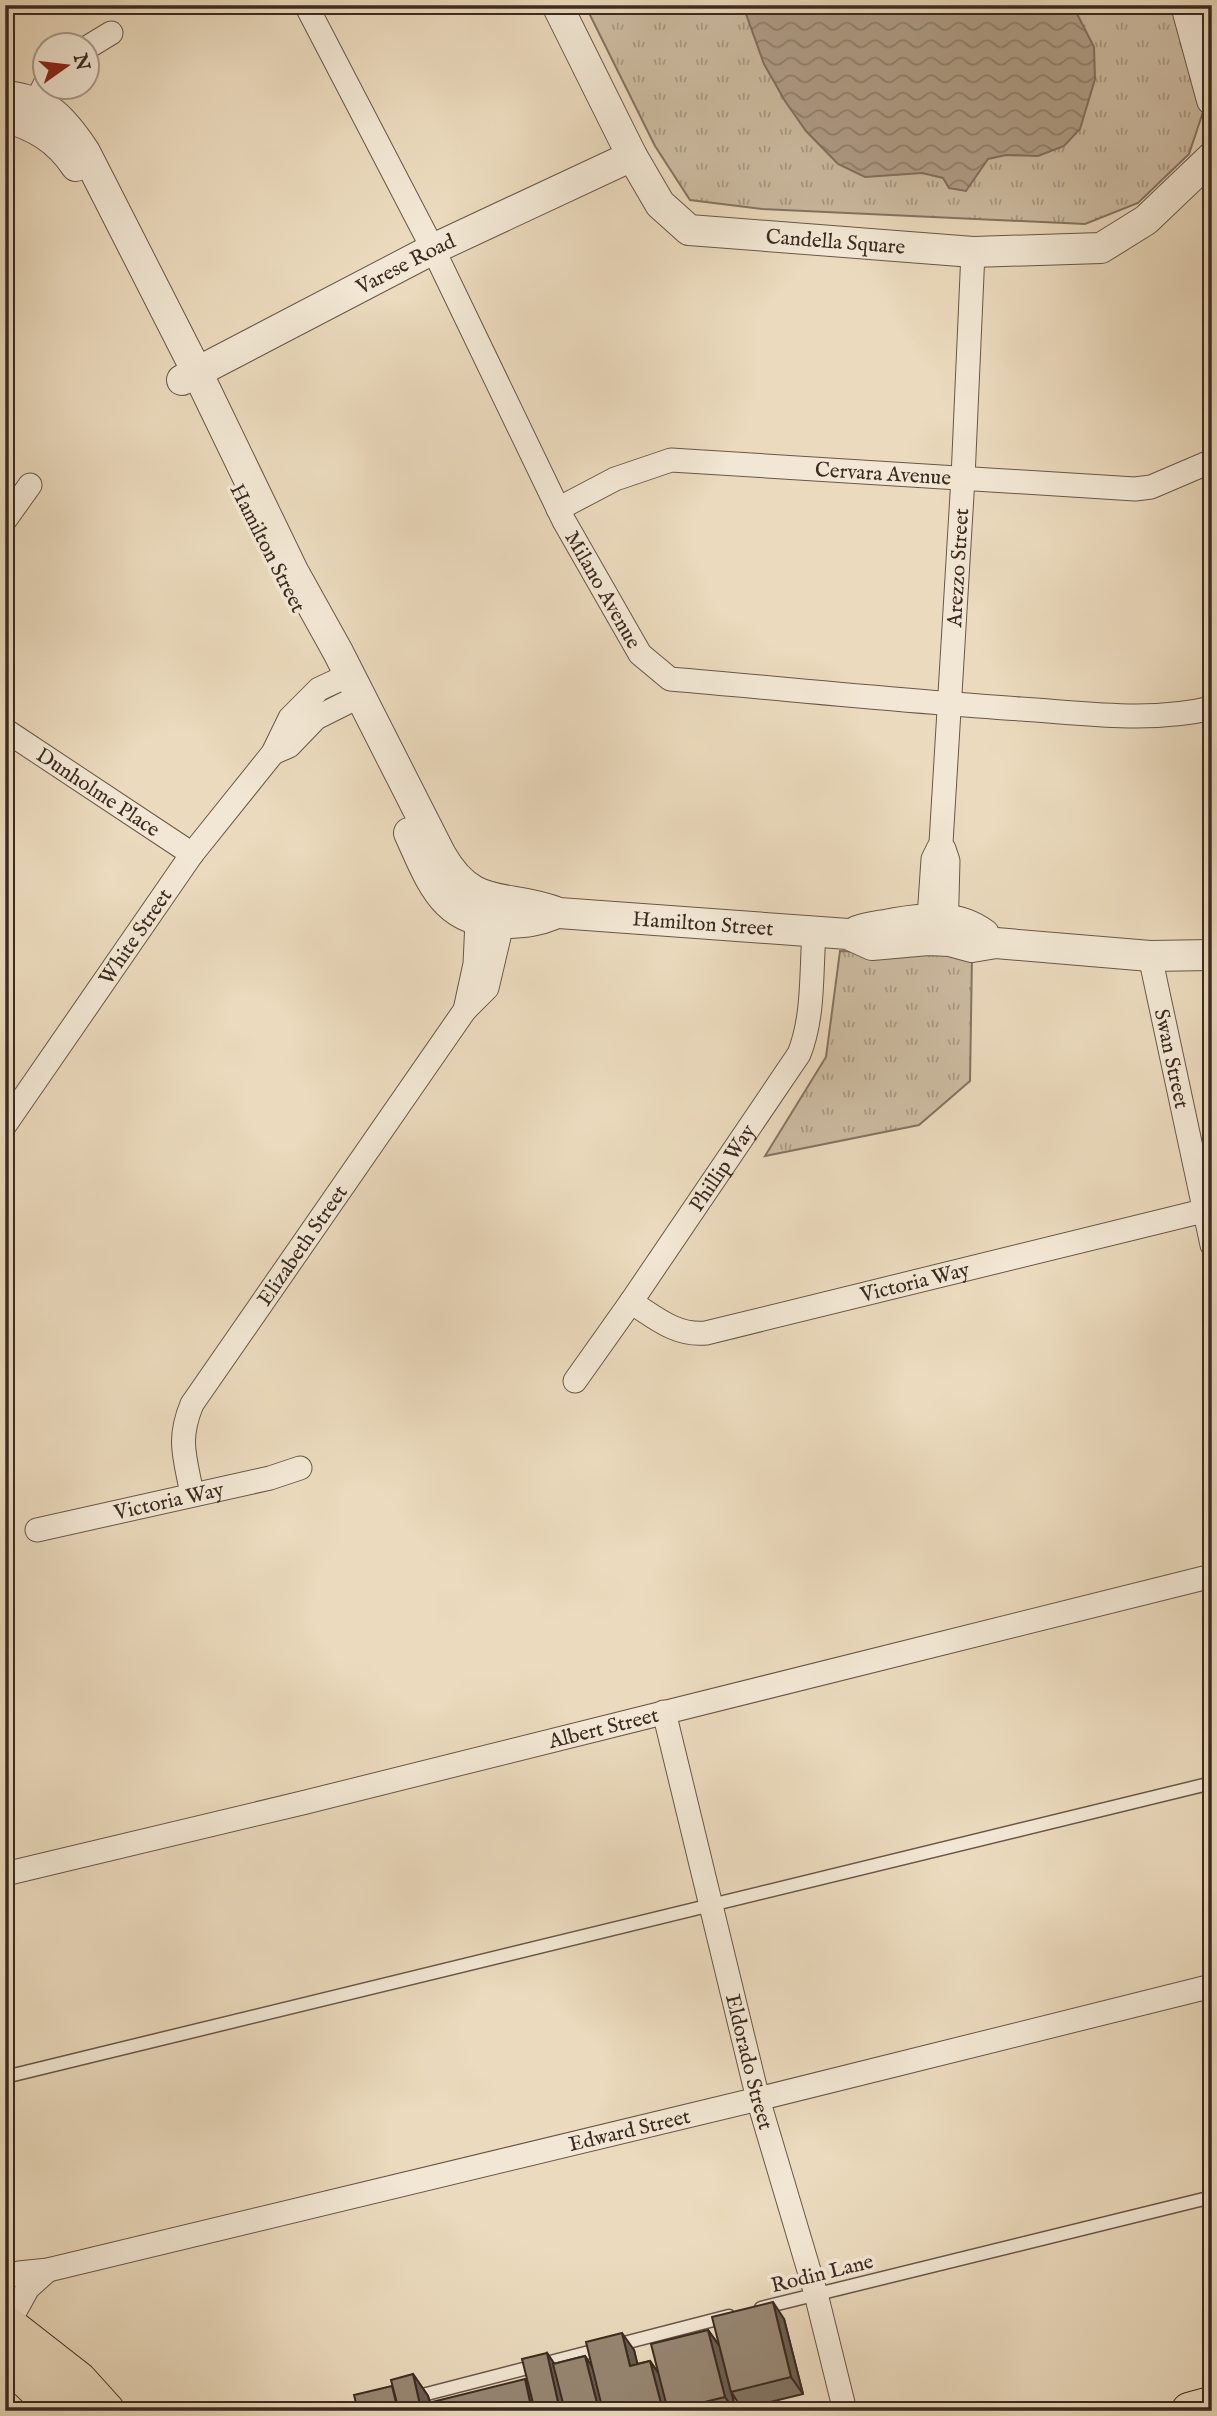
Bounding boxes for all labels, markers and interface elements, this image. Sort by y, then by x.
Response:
north arrow [32,32,102,102]
text: N [67,51,94,74]
street label: Candella Square [765,224,906,262]
street label: Varese Road [351,228,461,302]
street label: Cervara Avenue [814,457,952,492]
street label: Hamilton Street [223,480,311,618]
street label: Arezzo Street [942,507,976,629]
street label: Milano Avenue [558,527,646,654]
street label: Dunholme Place [30,742,165,844]
street label: White Street [94,884,179,991]
street label: Hamilton Street [632,906,774,944]
street label: Swan Street [1147,1007,1194,1111]
street label: Phillip Way [684,1119,763,1218]
street label: Elizabeth Street [252,1181,354,1312]
street label: Victoria Way [857,1257,973,1310]
street label: Victoria Way [111,1477,227,1528]
street label: Albert Street [545,1703,662,1756]
street label: Eldorado Street [718,1992,778,2133]
street label: Edward Street [566,2104,693,2159]
street label: Rodin Lane [768,2249,877,2300]

